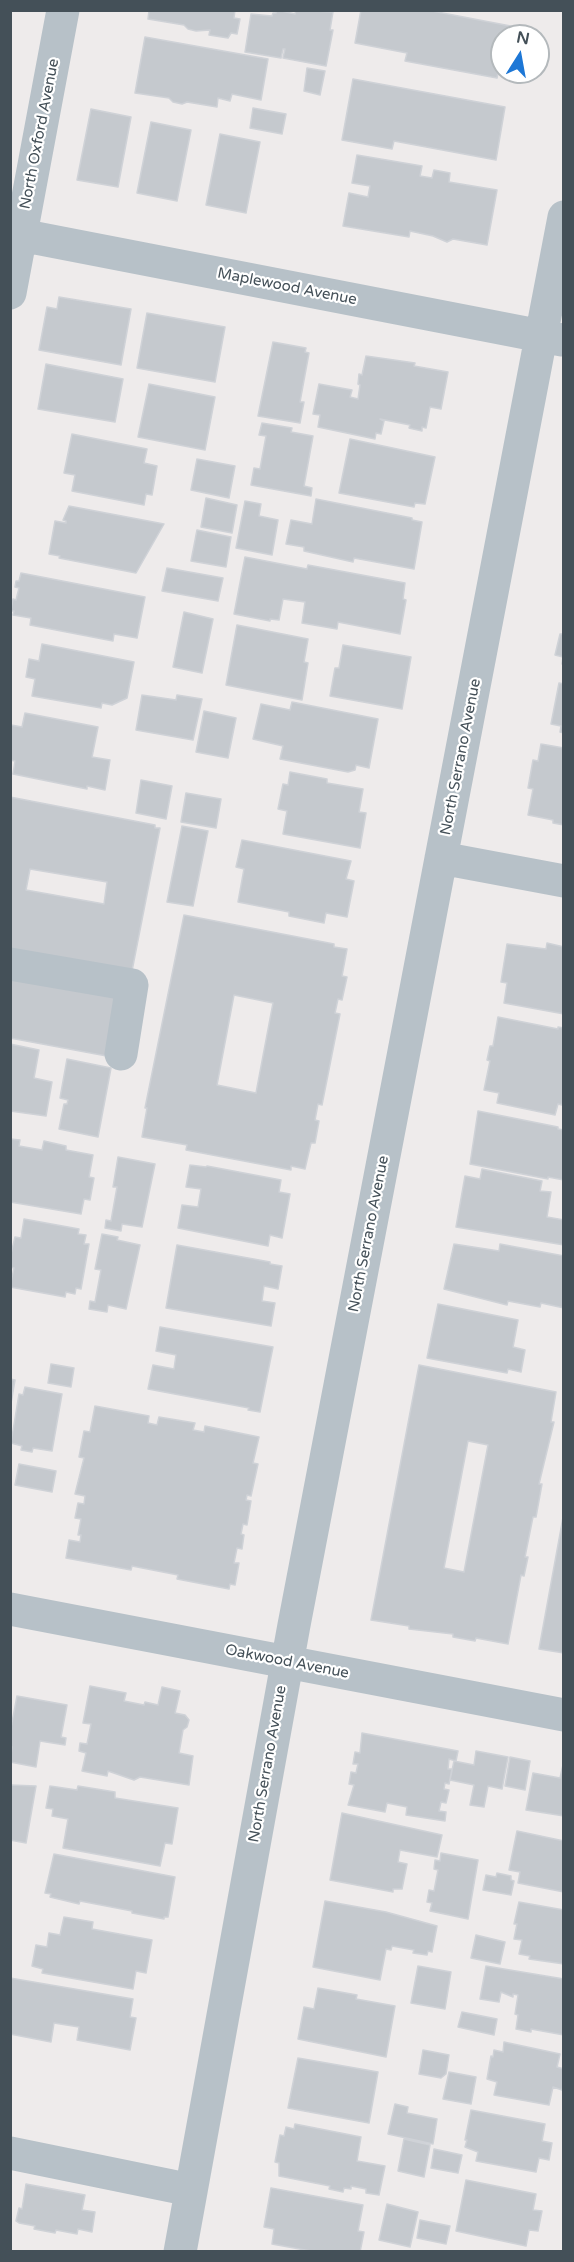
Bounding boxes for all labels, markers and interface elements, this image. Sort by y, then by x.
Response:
north arrow [490,24,550,84]
text: N [515,27,531,49]
street label: North Oxford Avenue [17,57,63,211]
street label: Maplewood Avenue [216,265,358,309]
street label: North Serrano Avenue [437,677,485,837]
street label: North Serrano Avenue [345,1154,393,1314]
street label: Oakwood Avenue [224,1641,350,1683]
street label: North Serrano Avenue [245,1684,291,1844]

